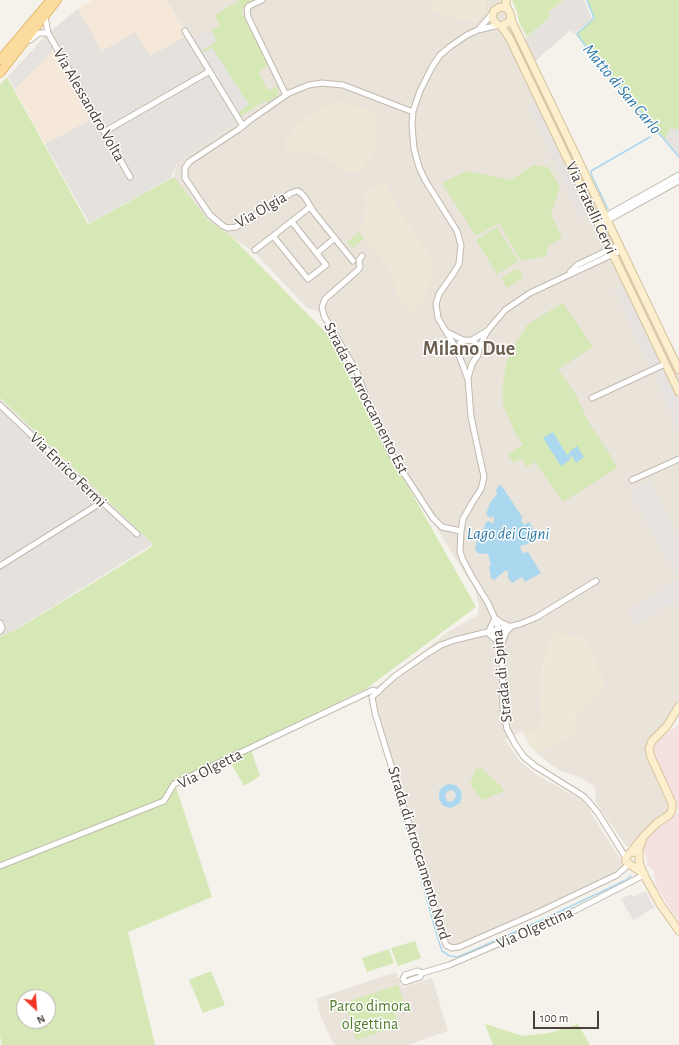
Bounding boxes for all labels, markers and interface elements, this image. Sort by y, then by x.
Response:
water label: Matto di San Carlo [578,40,666,138]
street label: Via Alessandro Volta [49,45,129,165]
street label: Via Fratelli Cervi [561,159,621,257]
street label: Via Olgia [232,188,290,232]
street label: Strada di Arroccamento Est [319,319,413,477]
district label: Milano Due [423,337,515,361]
street label: Via Enrico Fermi [25,428,111,512]
water label: Lago dei Cigni [467,524,549,544]
street label: Strada di Spina [488,629,516,723]
street label: Via Olgetta [175,745,245,793]
street label: Strada di Arroccamento Nord [383,764,455,942]
street label: Via Olgettina [494,903,576,953]
north arrow [16,989,56,1029]
park label: Parco dimora olgettina [329,996,411,1034]
scale bar [535,1003,601,1029]
text: 100 m [540,1012,568,1024]
text: N [35,1013,47,1026]

